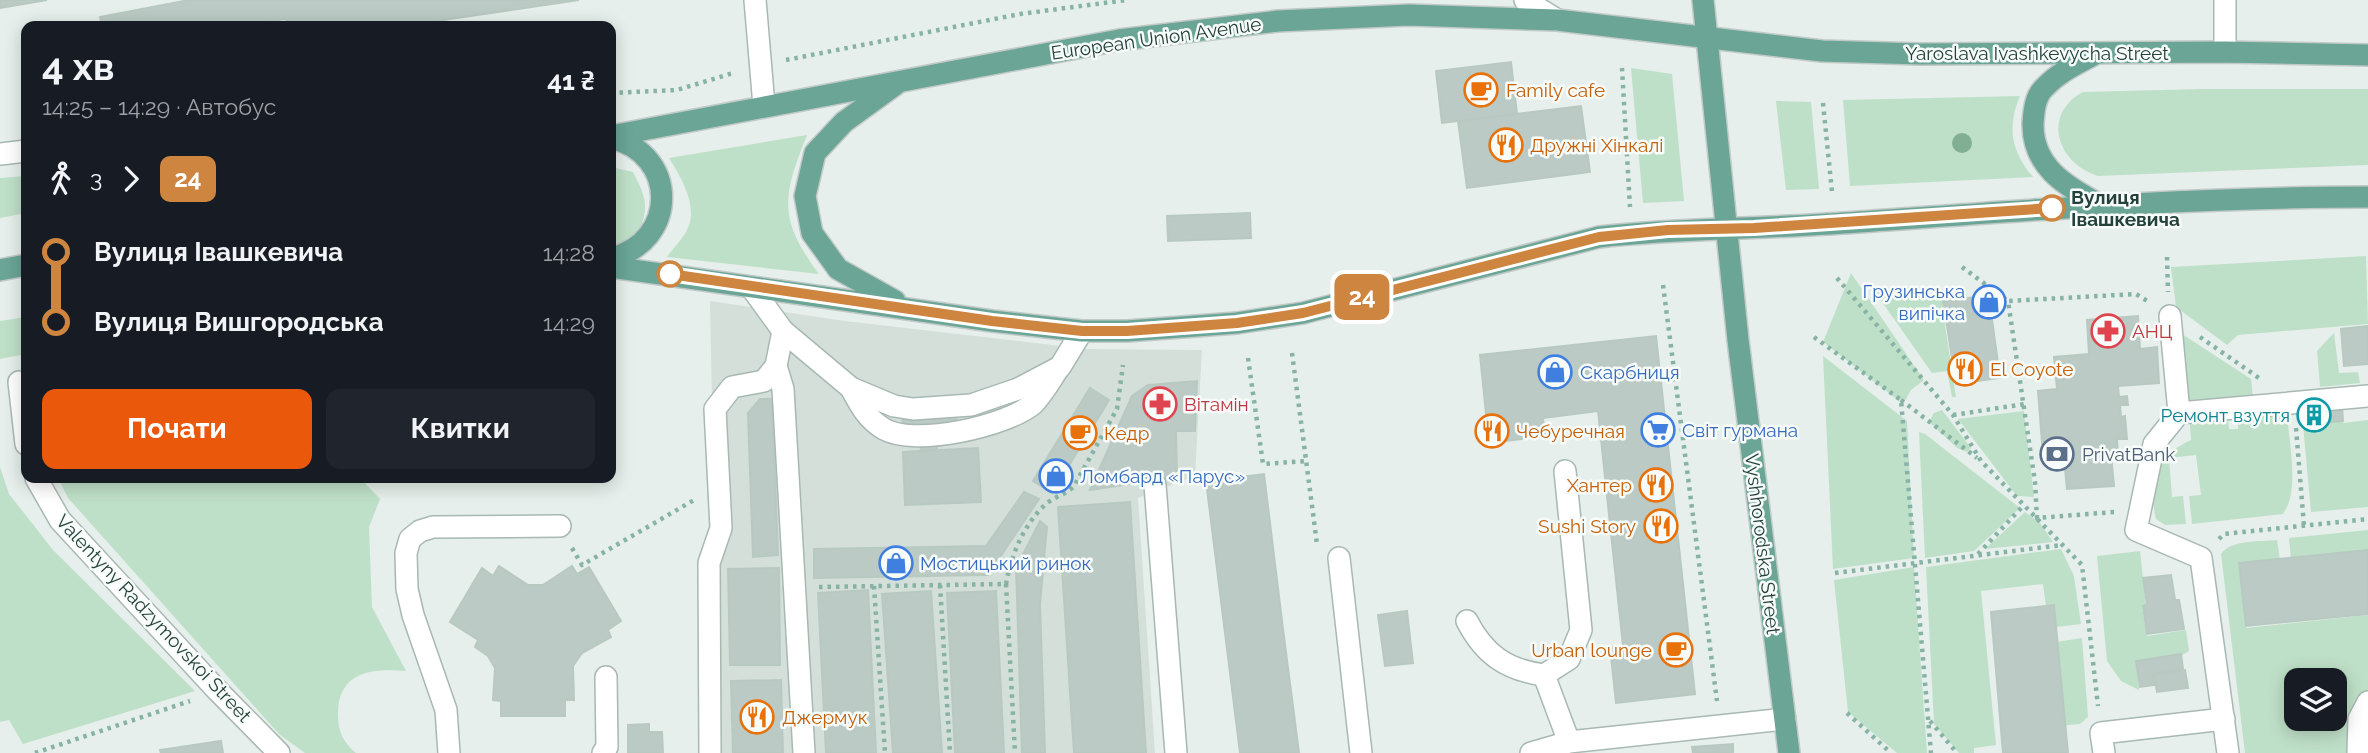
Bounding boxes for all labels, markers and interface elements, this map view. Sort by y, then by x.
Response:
street label: European Union Avenue [1049,12,1263,64]
street label: Yaroslava Ivashkevycha Street [1905,42,2169,64]
text: 4 хв [42,44,115,89]
text: 41 ₴ [547,66,595,96]
cafe icon: Family cafe [1462,71,1500,109]
place label: Family cafe [1506,79,1605,101]
text: 14:25 – 14:29 · Автобус [42,93,276,120]
restaurant icon: Дружні Хінкалі [1487,126,1525,164]
place label: Дружні Хінкалі [1530,134,1663,156]
icon: walk [42,160,80,198]
icon: forward [112,160,150,198]
text: 24 [174,164,202,193]
text: 3 [90,165,102,192]
place label: Вулиця Івашкевича [2071,186,2180,230]
marker: Вулиця Івашкевича [2039,195,2065,221]
text: Вулиця Івашкевича [94,237,343,267]
text: 14:28 [543,239,595,266]
unlabelled marker [657,261,683,287]
line badge: 24 [1330,274,1394,320]
place label: Грузинська випічка [1863,280,1965,324]
text: 24 [1348,282,1376,311]
shop icon: Грузинська випічка [1970,283,2008,321]
text: Вулиця Вишгородська [94,307,384,337]
text: 14:29 [543,309,595,336]
pharmacy icon: АНЦ [2089,312,2127,350]
place label: АНЦ [2132,320,2173,342]
restaurant icon: El Coyote [1946,350,1984,388]
shop icon: Скарбниця [1536,353,1574,391]
place label: El Coyote [1990,358,2073,380]
place label: Скарбниця [1580,361,1680,383]
pharmacy icon: Вітамін [1141,385,1179,423]
button: Почати [42,389,312,469]
button: Квитки [326,389,595,469]
place label: Вітамін [1184,393,1249,415]
building icon: Ремонт взуття [2295,396,2333,434]
place label: Ремонт взуття [2160,404,2290,426]
supermarket icon: Світ гурмана [1639,411,1677,449]
restaurant icon: Чебуречная [1473,412,1511,450]
cafe icon: Кедр [1061,414,1099,452]
place label: Світ гурмана [1682,419,1798,441]
place label: Чебуречная [1516,420,1625,442]
place label: Кедр [1104,422,1149,444]
bank icon: PrivatBank [2038,435,2076,473]
place label: PrivatBank [2082,443,2175,465]
street label: Vyshhorodska Street [1741,452,1785,636]
shop icon: Ломбард «Парус» [1037,457,1075,495]
place label: Ломбард «Парус» [1080,465,1245,487]
restaurant icon: Хантер [1637,466,1675,504]
place label: Хантер [1567,474,1632,496]
restaurant icon: Sushi Story [1642,507,1680,545]
street label: Valentyny Radzymovskoi Street [52,510,257,727]
place label: Sushi Story [1538,515,1636,537]
shop icon: Мостицький ринок [877,544,915,582]
place label: Мостицький ринок [920,552,1092,574]
cafe icon: Urban lounge [1657,631,1695,669]
place label: Urban lounge [1531,639,1652,661]
map controls [2284,668,2347,731]
button: layers [2284,668,2347,731]
restaurant icon: Джермук [738,698,776,736]
place label: Джермук [782,706,868,728]

